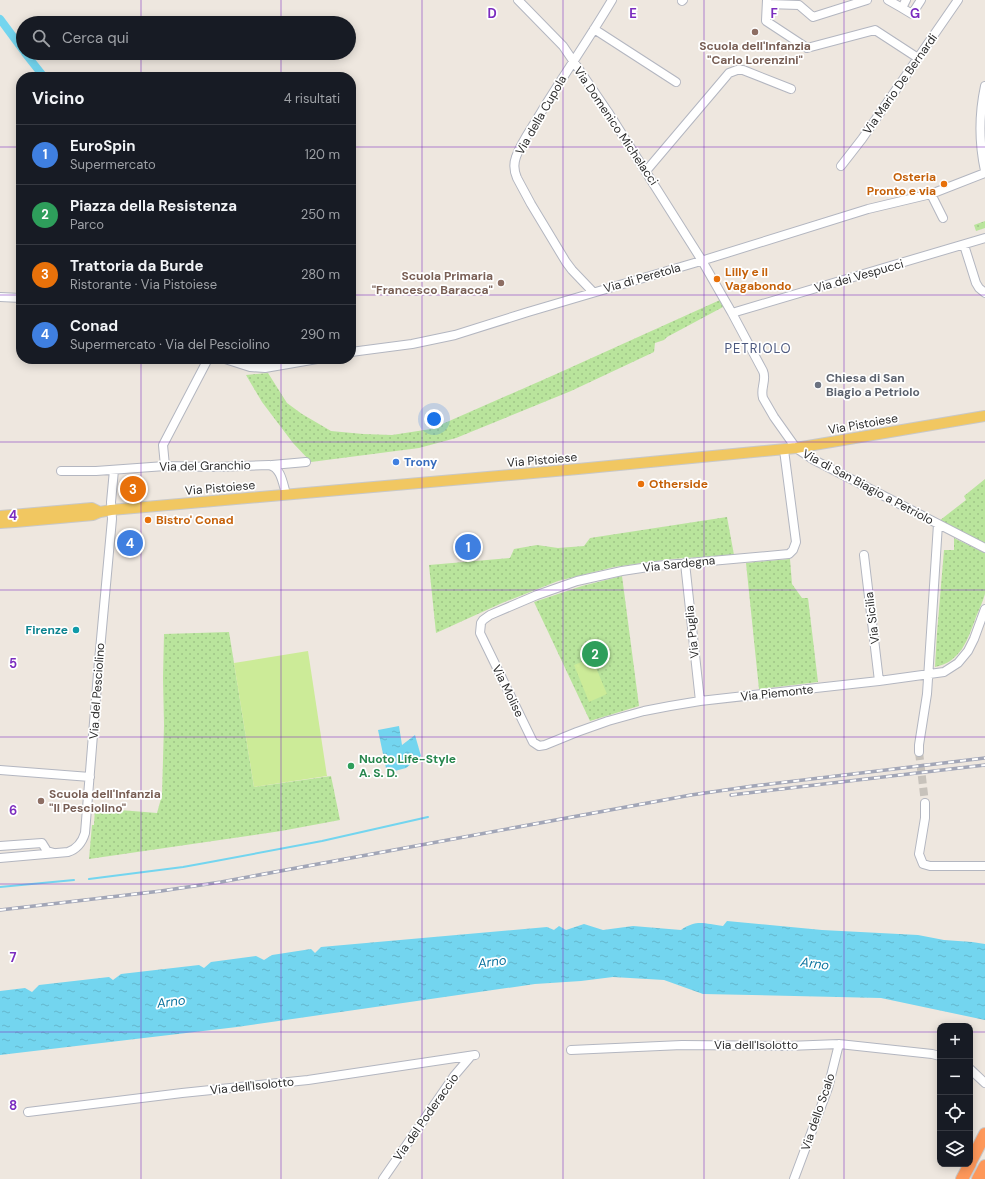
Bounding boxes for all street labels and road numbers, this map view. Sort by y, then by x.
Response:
street label: Via Mario De Bernardi [859,30,941,138]
street label: Via Domenico Michelacci [570,64,662,189]
street label: Via della Cupola [512,72,570,158]
street label: Via dei Vespucci [813,256,906,296]
street label: Via di Peretola [602,259,682,297]
street label: Via Pistoiese [827,410,899,438]
street label: Via di San Biagio a Petriolo [800,446,936,528]
street label: Via Pistoiese [506,449,578,471]
street label: Via del Granchio [159,457,251,475]
street label: Via Pistoiese [184,477,256,499]
street label: Via Sardegna [642,552,716,576]
street label: Via Sicilia [861,591,883,645]
street label: Via Puglia [681,605,703,659]
street label: Via del Pesciolino [86,642,108,740]
street label: Via Molise [488,662,528,720]
street label: Via Piemonte [740,681,814,705]
street label: Via dell'Isolotto [714,1037,798,1053]
street label: Via del Poderaccio [390,1070,462,1164]
street label: Via dello Scalo [797,1071,839,1153]
street label: Via dell'Isolotto [209,1074,295,1098]

